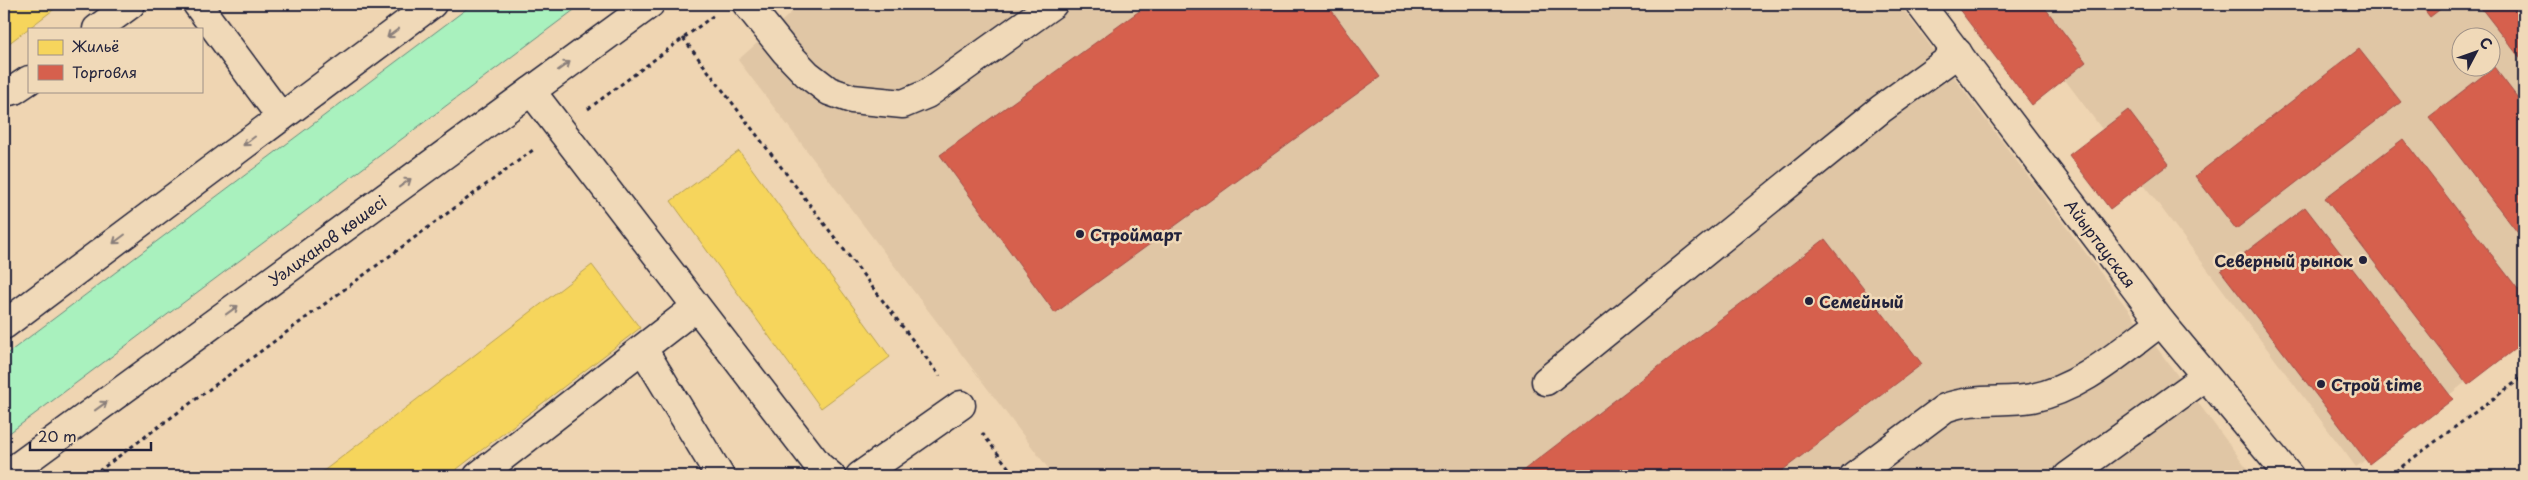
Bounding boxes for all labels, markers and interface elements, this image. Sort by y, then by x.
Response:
legend [28,28,202,92]
one-way arrow [386,28,400,38]
north arrow [2450,28,2500,78]
text: С [2475,32,2498,54]
text: Жильё [71,34,119,57]
text: Торговля [72,60,137,83]
one-way arrow [557,61,571,71]
one-way arrow [242,136,256,146]
one-way arrow [398,178,412,188]
street label: Уәлиханов көшесі [263,189,391,291]
street label: Айыртауская [2060,194,2142,292]
place label: Строймарт [1090,222,1183,246]
marker: Строймарт [1074,228,1086,240]
one-way arrow [113,233,126,244]
place label: Северный рынок [2214,248,2354,272]
marker: Северный рынок [2357,254,2369,266]
place label: Семейный [1819,289,1904,313]
marker: Семейный [1803,295,1815,307]
one-way arrow [225,305,239,315]
place label: Строй time [2331,372,2422,396]
marker: Строй time [2315,378,2327,390]
one-way arrow [94,401,108,411]
scale bar [30,420,151,452]
text: 20 m [38,424,77,447]

